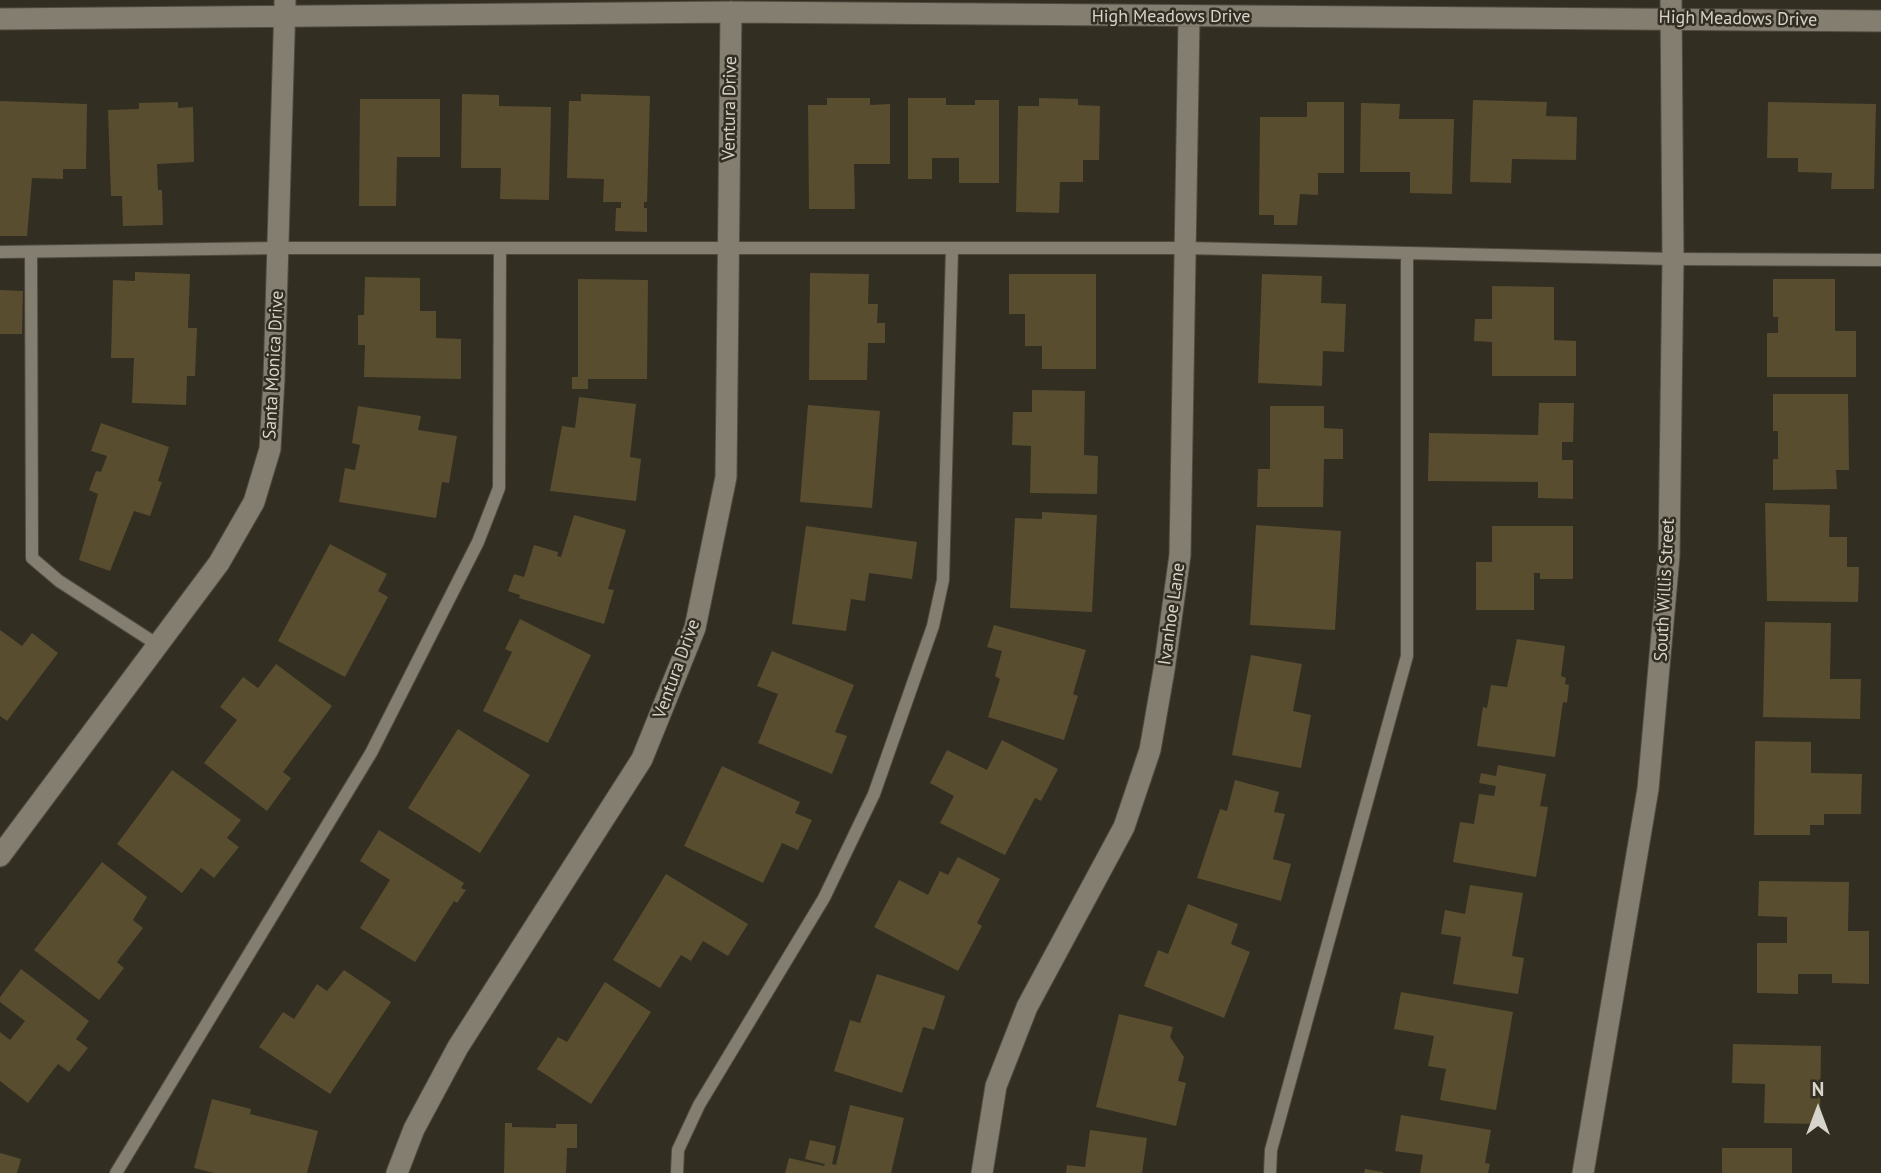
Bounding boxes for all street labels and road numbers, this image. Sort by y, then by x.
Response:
street label: High Meadows Drive [1092,6,1250,28]
street label: High Meadows Drive [1659,7,1817,31]
street label: Ventura Drive [718,56,742,160]
street label: Santa Monica Drive [259,290,289,440]
street label: South Willis Street [1650,518,1680,662]
street label: Ivanhoe Lane [1154,562,1190,666]
street label: Ventura Drive [649,616,705,722]

